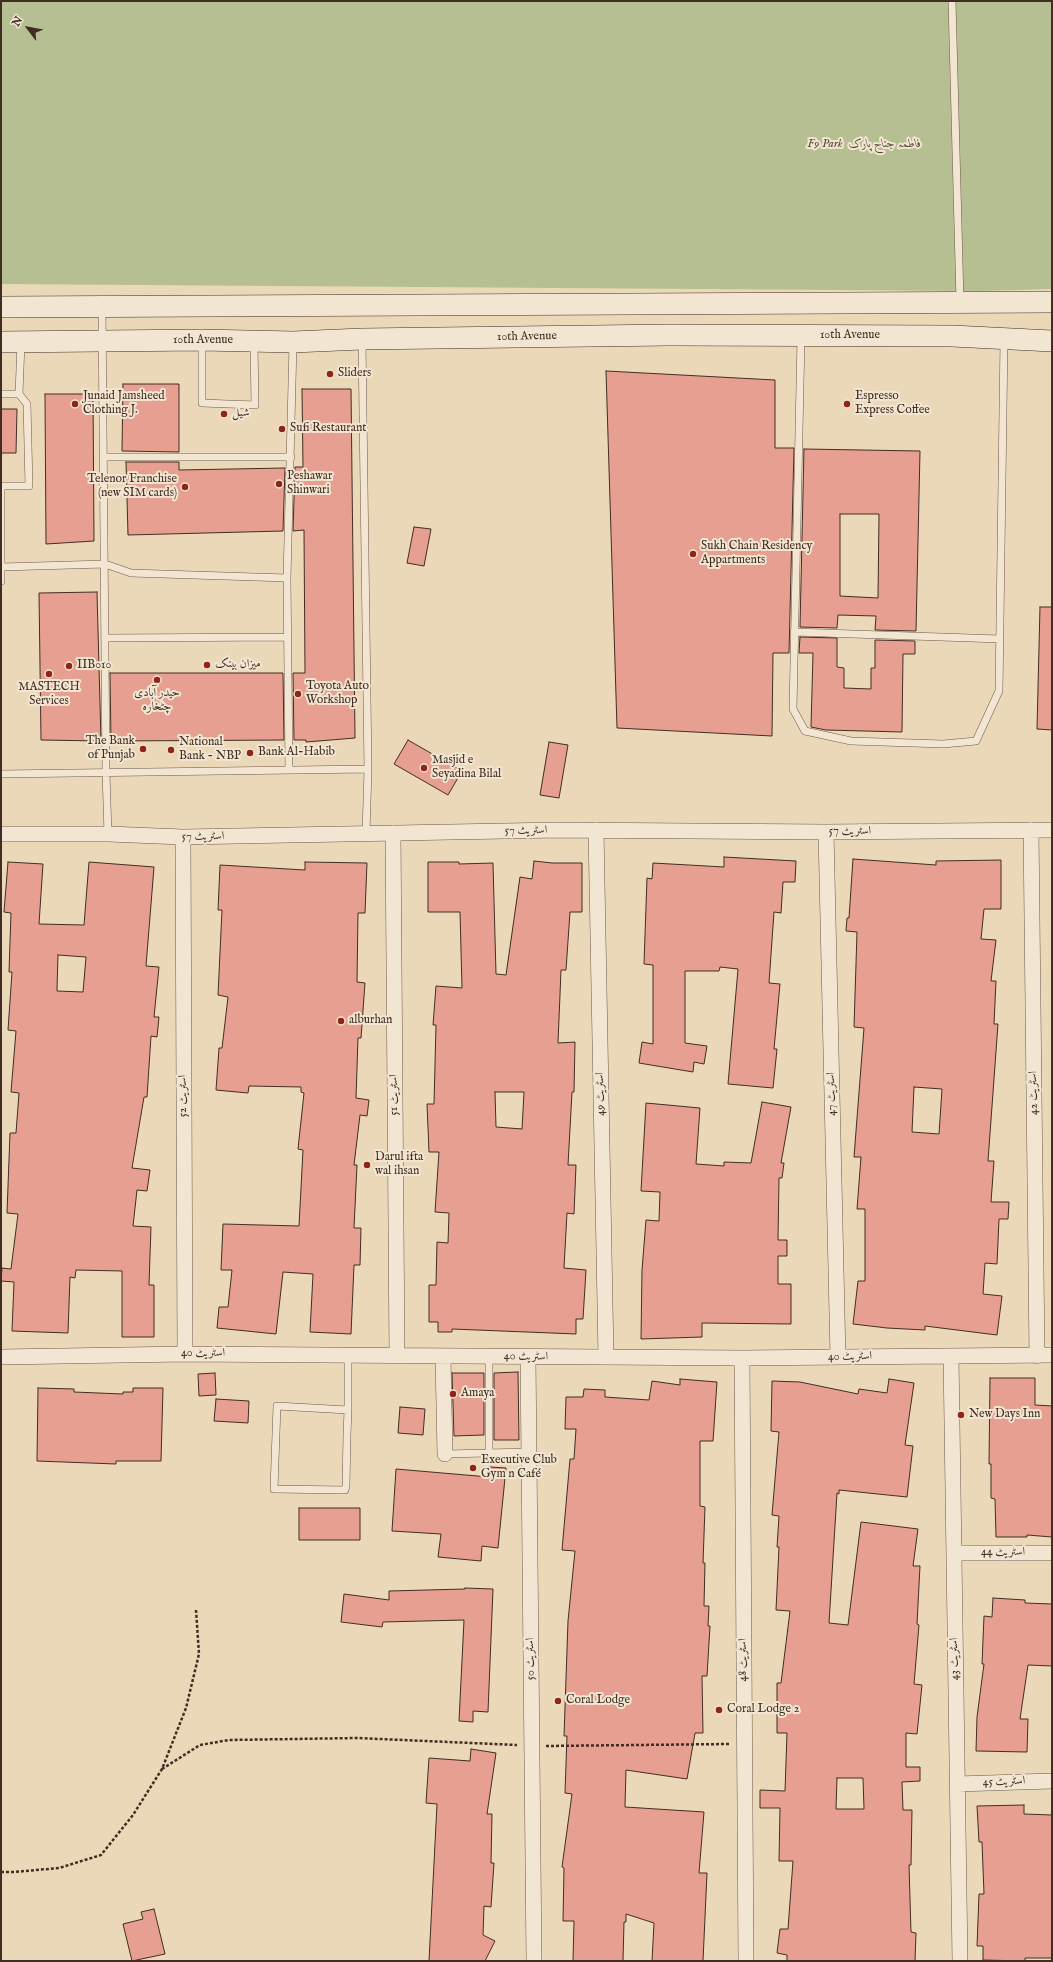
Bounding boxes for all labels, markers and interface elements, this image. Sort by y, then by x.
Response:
north arrow [8,8,48,48]
text: N [9,14,26,29]
park label: F9 Park [807,138,843,152]
park label: فاطمہ جناح پارک [849,138,921,152]
street label: 10th Avenue [497,329,557,345]
street label: 10th Avenue [820,329,880,343]
street label: 10th Avenue [173,334,233,348]
place label: Sliders [338,367,371,381]
marker: Sliders [325,369,335,379]
place label: Junaid Jamsheed Clothing J. [83,390,165,418]
place label: Espresso Express Coffee [855,390,930,418]
marker: Junaid Jamsheed Clothing J. [70,399,80,409]
marker: Espresso Express Coffee [842,399,852,409]
place label: شیل [232,407,249,421]
marker: شیل [219,409,229,419]
place label: Sufi Restaurant [290,422,366,436]
marker: Sufi Restaurant [277,424,287,434]
place label: Peshawar Shinwari [287,470,332,498]
place label: Telenor Franchise (new SIM cards) [87,473,177,501]
marker: Peshawar Shinwari [274,479,284,489]
marker: Telenor Franchise (new SIM cards) [180,482,190,492]
place label: Sukh Chain Residency Appartments [701,540,812,568]
marker: Sukh Chain Residency Appartments [688,549,698,559]
place label: میزان بینک [215,658,261,672]
place label: IIB010 [77,659,111,673]
marker: میزان بینک [202,660,212,670]
marker: IIB010 [64,661,74,671]
marker: MASTECH Services [44,669,54,679]
marker: حیدر آبادی چٹخارہ [152,675,162,685]
place label: Toyota Auto Workshop [306,680,369,708]
place label: MASTECH Services [18,681,80,709]
place label: حیدر آبادی چٹخارہ [134,687,180,715]
marker: Toyota Auto Workshop [293,689,303,699]
place label: The Bank of Punjab [86,735,135,763]
place label: National Bank - NBP [179,736,241,764]
marker: The Bank of Punjab [138,744,148,754]
marker: National Bank - NBP [166,745,176,755]
place label: Bank Al-Habib [258,746,335,760]
marker: Bank Al-Habib [245,748,255,758]
place label: Masjid e Seyadina Bilal [432,754,501,782]
marker: Masjid e Seyadina Bilal [419,763,429,773]
street label: اسٹریٹ 57 [505,823,547,839]
street label: اسٹریٹ 57 [829,825,871,839]
street label: اسٹریٹ 57 [182,829,224,845]
place label: alburhan [349,1014,392,1028]
marker: alburhan [336,1016,346,1026]
street label: اسٹریٹ 42 [1026,1071,1042,1115]
street label: اسٹریٹ 49 [593,1072,609,1116]
street label: اسٹریٹ 47 [824,1072,840,1116]
street label: اسٹریٹ 51 [388,1074,402,1116]
street label: اسٹریٹ 52 [177,1075,191,1117]
place label: Darul ifta wal ihsan [375,1151,423,1179]
marker: Darul ifta wal ihsan [362,1160,372,1170]
street label: اسٹریٹ 40 [181,1347,225,1361]
street label: اسٹریٹ 40 [504,1349,548,1365]
street label: اسٹریٹ 40 [828,1349,872,1365]
place label: Amaya [461,1387,494,1401]
marker: Amaya [448,1389,458,1399]
place label: New Days Inn [969,1408,1040,1422]
marker: New Days Inn [956,1410,966,1420]
place label: Executive Club Gym n Café [481,1454,557,1482]
marker: Executive Club Gym n Café [468,1463,478,1473]
street label: اسٹریٹ 44 [981,1546,1025,1560]
street label: اسٹریٹ 43 [947,1637,963,1681]
street label: اسٹریٹ 50 [523,1638,539,1680]
street label: اسٹریٹ 48 [737,1638,751,1682]
place label: Coral Lodge [566,1694,630,1708]
marker: Coral Lodge [553,1696,563,1706]
place label: Coral Lodge 2 [727,1703,799,1717]
marker: Coral Lodge 2 [714,1705,724,1715]
street label: اسٹریٹ 45 [982,1774,1026,1790]

